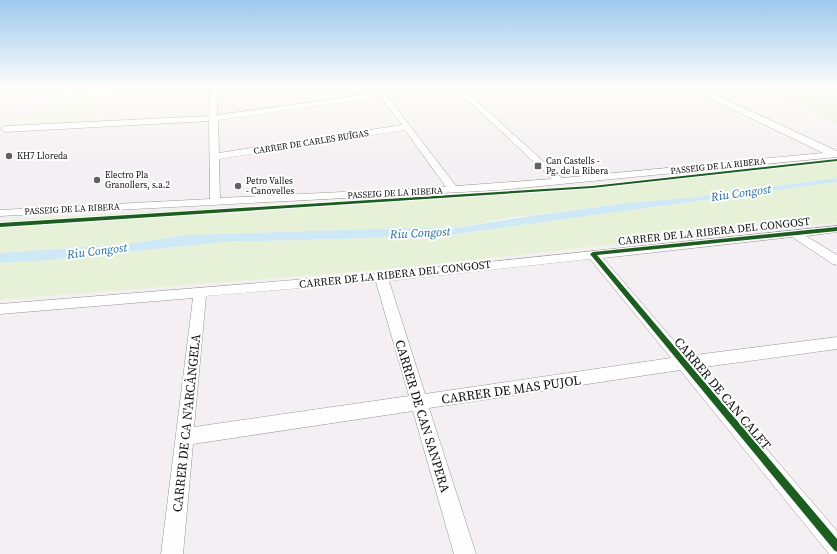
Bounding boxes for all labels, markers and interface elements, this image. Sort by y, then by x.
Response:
street label: CARRER DE CARLES BUÏGAS [252,127,370,157]
place label: KH7 Lloreda [17,150,68,162]
marker: KH7 Lloreda [4,151,14,161]
place label: Can Castells - Pg. de la Ribera [546,155,609,177]
street label: PASSEIG DE LA RIBERA [670,155,766,177]
marker: Can Castells - Pg. de la Ribera [533,161,543,171]
place label: Electro Pla Granollers, s.a.2 [105,169,170,191]
marker: Electro Pla Granollers, s.a.2 [92,175,102,185]
place label: Petro Valles - Canovelles [246,175,294,197]
marker: Petro Valles - Canovelles [233,181,243,191]
water label: Riu Congost [709,181,773,205]
street label: PASSEIG DE LA RIBERA [347,185,443,201]
street label: PASSEIG DE LA RIBERA [24,201,120,217]
street label: CARRER DE LA RIBERA DEL CONGOST [617,214,811,249]
water label: Riu Congost [388,223,452,243]
water label: Riu Congost [65,239,129,263]
street label: CARRER DE LA RIBERA DEL CONGOST [298,257,492,292]
street label: CARRER DE CA N'ARCÀNGELA [169,333,204,513]
street label: CARRER DE CAN CALET [671,334,775,453]
street label: CARRER DE CAN SANPERA [391,338,454,495]
street label: CARRER DE MAS PUJOL [440,371,582,408]

